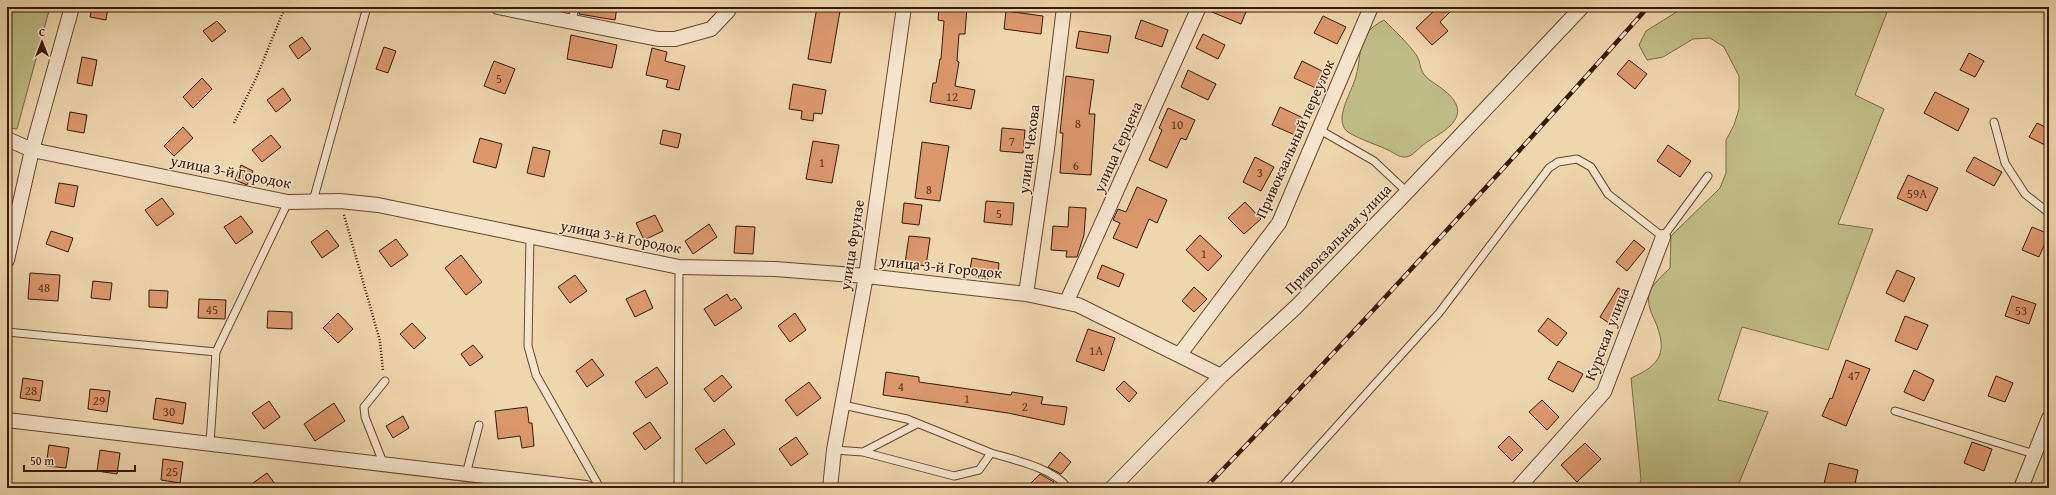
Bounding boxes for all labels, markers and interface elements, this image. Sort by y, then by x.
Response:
north arrow [22,22,62,62]
text: С [39,24,45,40]
street label: Привокзальный переулок [1250,56,1339,222]
house number: 5 [496,69,502,88]
house number: 12 [946,87,958,106]
street label: улица Герцена [1088,97,1147,197]
street label: улица Чехова [1012,102,1044,196]
house number: 8 [1075,114,1081,133]
house number: 10 [1171,115,1183,134]
house number: 7 [1009,132,1015,151]
street label: улица 3-й Городок [168,149,293,194]
house number: 1 [819,153,825,172]
house number: 6 [1073,156,1079,175]
house number: 3 [1257,163,1263,182]
street label: Привокзальная улица [1279,178,1396,298]
house number: 8 [926,180,932,199]
house number: 59А [1907,184,1927,203]
street label: улица Фрунзе [834,198,869,293]
house number: 5 [996,204,1002,223]
street label: улица 3-й Городок [558,214,683,259]
house number: 1 [1201,244,1207,263]
street label: улица 3-й Городок [878,250,1003,283]
house number: 48 [38,278,50,297]
street label: Курская улица [1579,284,1634,383]
house number: 45 [206,300,218,319]
house number: 53 [2015,301,2027,320]
house number: 1А [1089,341,1103,360]
house number: 47 [1848,366,1860,385]
house number: 4 [898,377,904,396]
house number: 28 [25,381,37,400]
house number: 1 [964,389,970,408]
house number: 29 [93,391,105,410]
house number: 2 [1022,397,1028,416]
house number: 30 [163,402,175,421]
scale bar [24,447,135,473]
text: 50 m [30,452,54,469]
house number: 25 [166,462,178,481]

